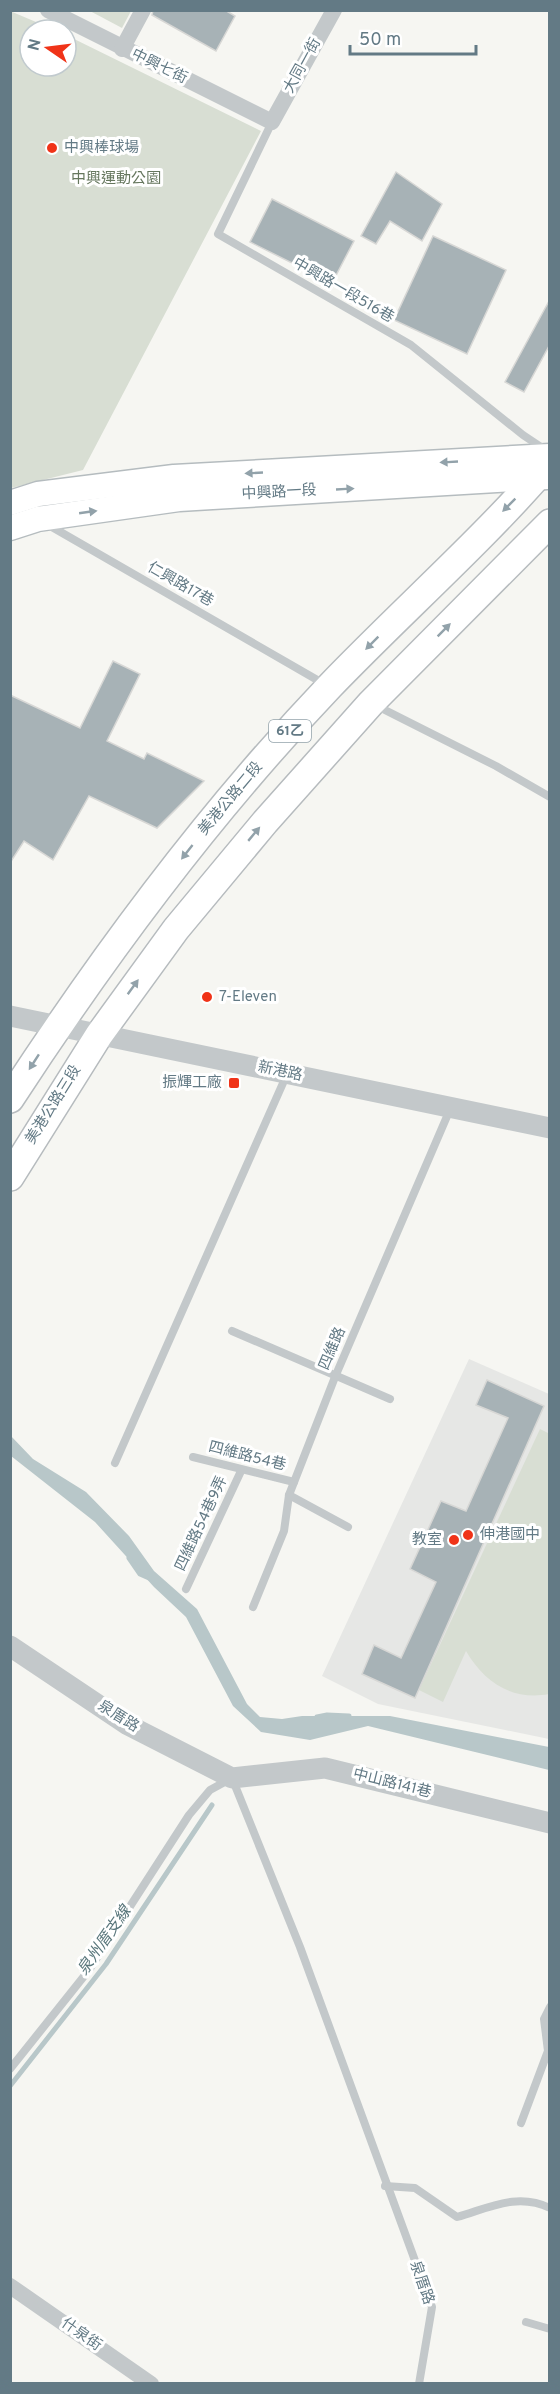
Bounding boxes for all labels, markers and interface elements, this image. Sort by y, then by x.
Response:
north arrow [18,18,78,78]
scale bar [350,18,476,56]
text: 50 m [359,29,401,52]
street label: 大同一街 [280,35,326,97]
text: N [24,37,46,53]
street label: 中興七街 [128,45,190,89]
place label: 中興棒球場 [64,139,139,158]
marker: 中興棒球場 [45,141,59,155]
park label: 中興運動公園 [71,170,161,189]
street label: 中興路一段516巷 [289,254,397,328]
one-way arrow [440,457,459,467]
one-way arrow [245,468,264,477]
street label: 中興路一段 [241,482,317,504]
one-way arrow [335,485,354,494]
one-way arrow [503,497,517,511]
one-way arrow [79,507,98,516]
street label: 仁興路17巷 [143,558,217,612]
one-way arrow [436,623,450,637]
one-way arrow [366,636,380,650]
road number: 61乙 [269,720,311,742]
street label: 美港公路二段 [195,758,267,840]
one-way arrow [248,827,260,842]
one-way arrow [182,844,194,859]
one-way arrow [127,980,139,995]
place label: 7-Eleven [219,988,277,1007]
marker: 7-Eleven [200,990,214,1004]
one-way arrow [29,1054,40,1070]
street label: 新港路 [256,1058,304,1086]
street label: 美港公路三段 [22,1062,86,1148]
place label: 振輝工廠 [162,1074,222,1093]
marker: 振輝工廠 [227,1076,241,1090]
street label: 四維路 [315,1325,351,1373]
street label: 四維路54巷 [206,1438,288,1476]
street label: 四維路54巷9弄 [172,1473,232,1575]
place label: 伸港國中 [480,1526,540,1545]
marker: 伸港國中 [461,1528,475,1542]
place label: 教室 [412,1531,442,1550]
marker: 教室 [447,1533,461,1547]
street label: 泉厝路 [94,1697,142,1737]
street label: 中山路141巷 [351,1765,433,1803]
water label: 泉州厝支線 [74,1901,137,1980]
street label: 泉厝路 [405,2259,437,2307]
street label: 什泉街 [57,2313,105,2356]

